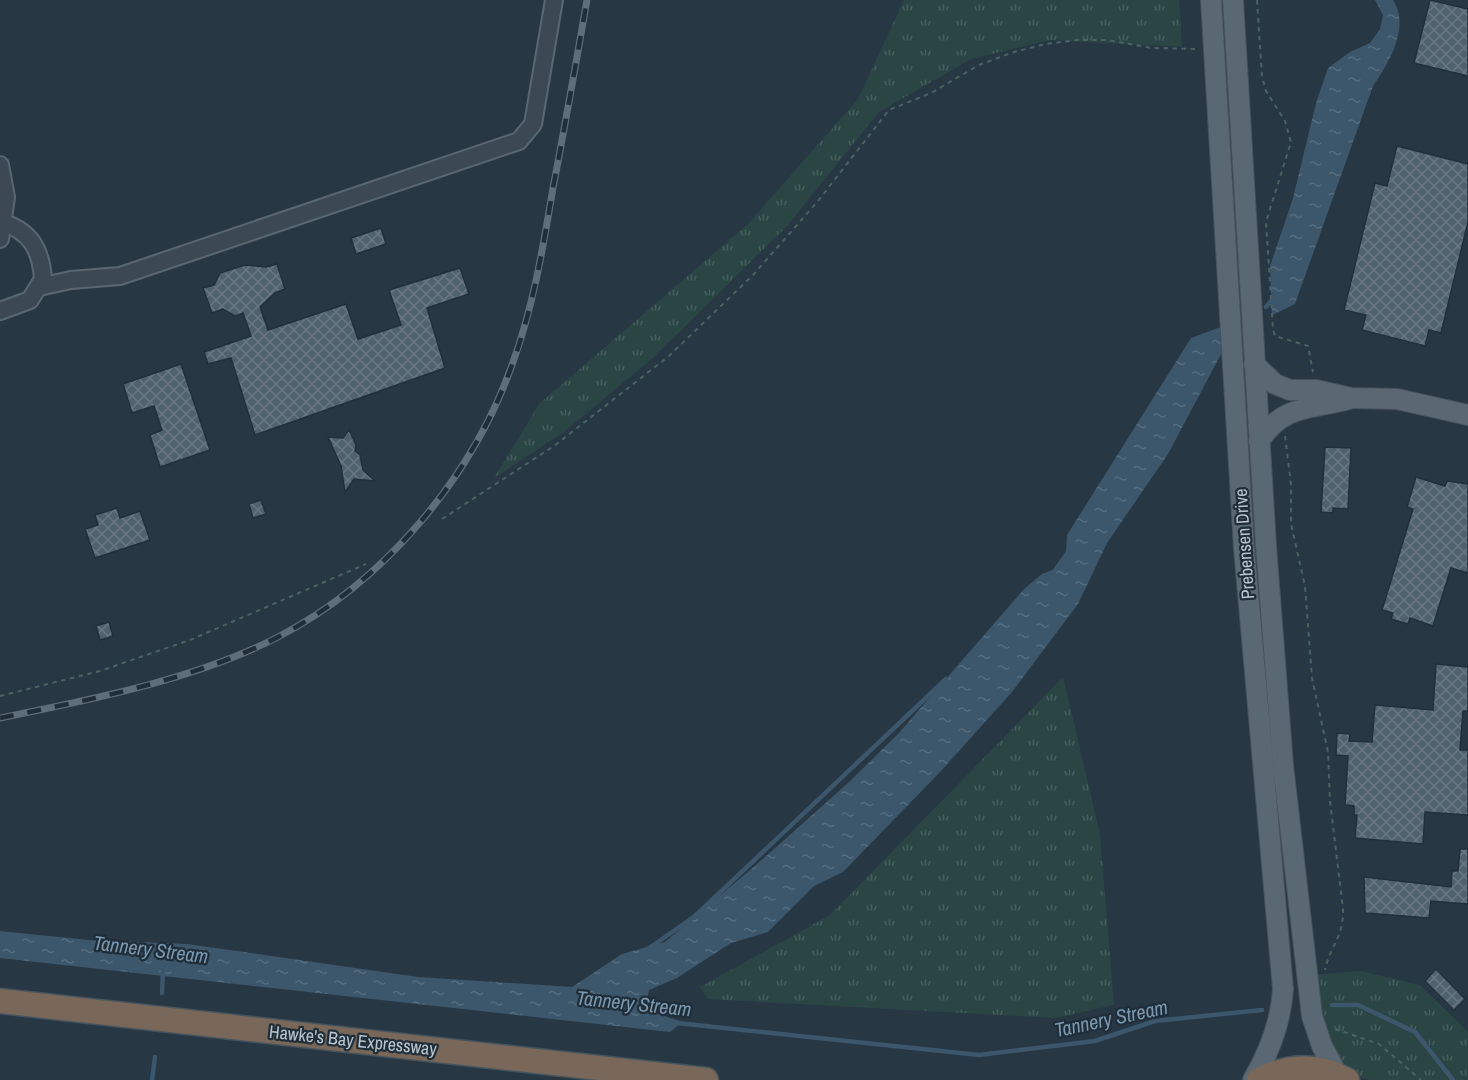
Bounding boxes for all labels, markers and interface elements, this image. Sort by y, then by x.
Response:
street label: Prebensen Drive [1228,488,1260,600]
water label: Tannery Stream [92,929,210,969]
water label: Tannery Stream [575,984,693,1022]
water label: Tannery Stream [1052,993,1170,1043]
street label: Hawke's Bay Expressway [268,1019,439,1061]

